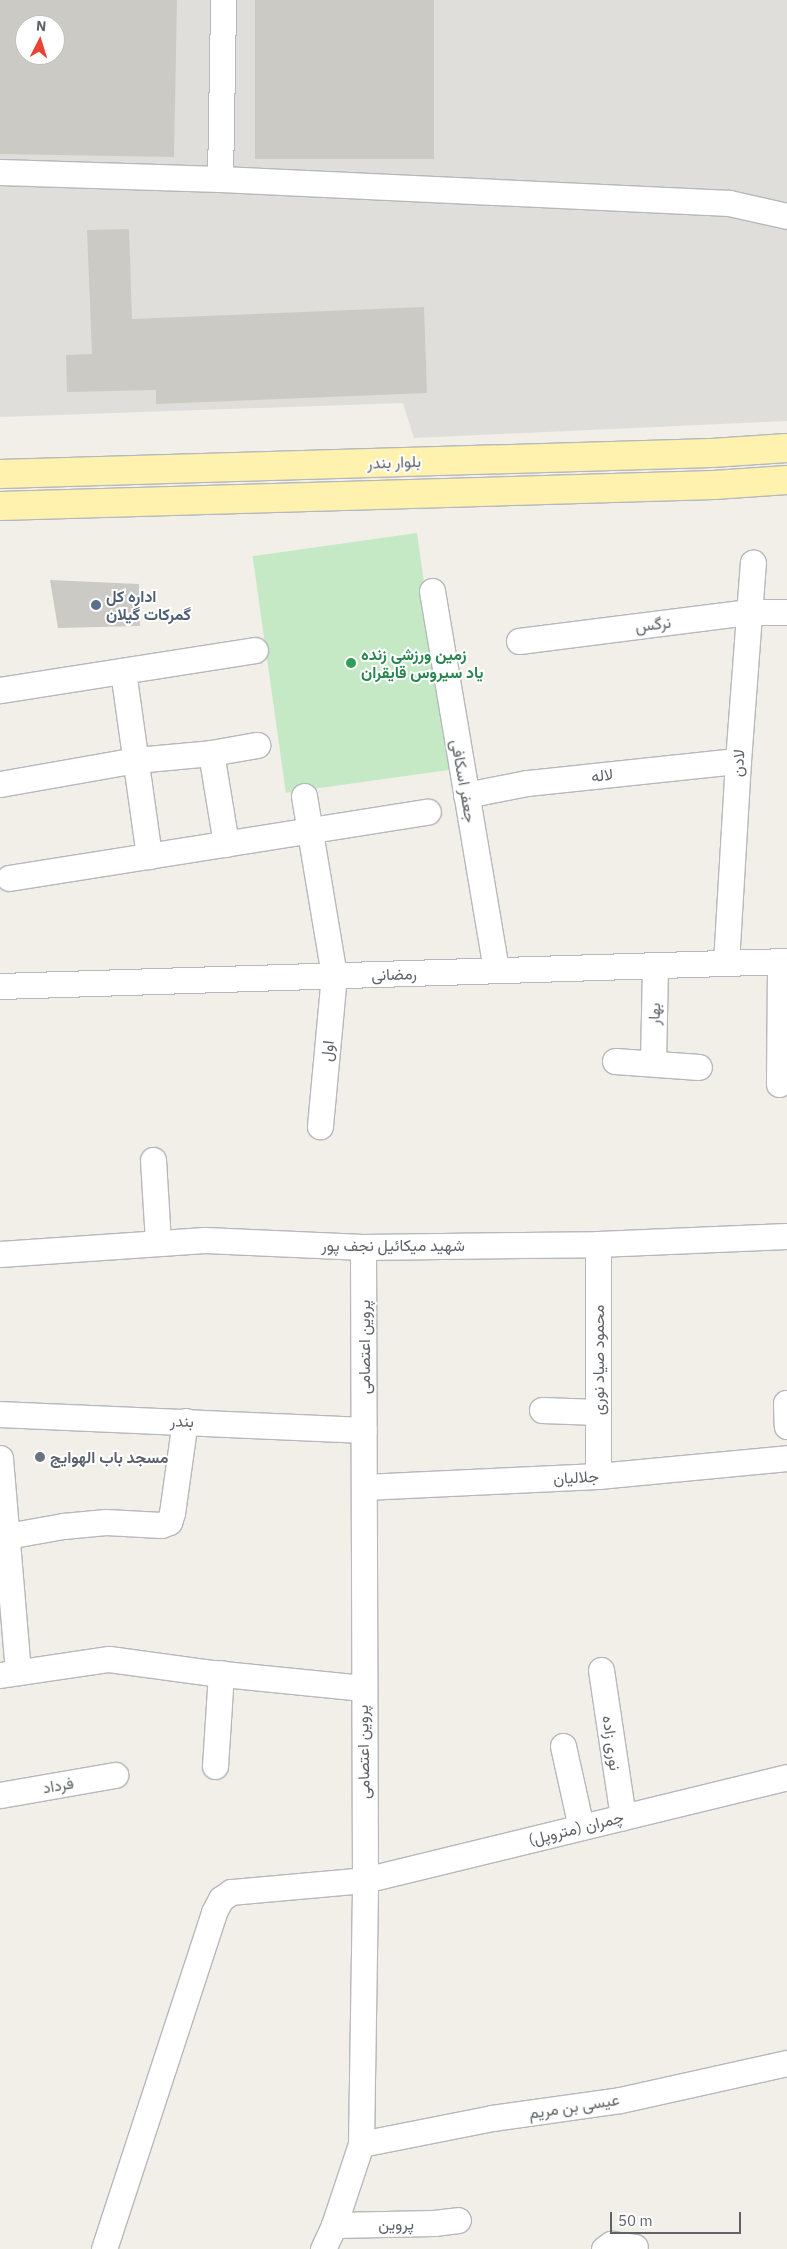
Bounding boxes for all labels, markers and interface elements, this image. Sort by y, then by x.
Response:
north arrow [15,15,65,65]
text: N [35,17,47,35]
street label: بلوار بندر [367,451,421,473]
place label: اداره کل گمرکات گیلان [106,586,191,624]
marker: اداره کل گمرکات گیلان [90,599,102,611]
street label: نرگس [634,612,672,636]
place label: زمین ورزشی زنده یاد سیروس قایقران [361,644,483,682]
marker: زمین ورزشی زنده یاد سیروس قایقران [345,657,357,669]
street label: جعفر اسکافی [447,738,481,824]
street label: لادن [727,749,749,777]
street label: لاله [590,764,614,786]
street label: رمضانی [371,964,417,984]
street label: بهار [644,1002,664,1026]
street label: اول [316,1040,338,1062]
street label: شهید میکائیل نجف پور [321,1235,465,1255]
street label: پروین اعتصامی [354,1300,374,1394]
street label: محمود صیاد نوری [588,1305,608,1415]
street label: بندر [170,1411,194,1431]
place label: مسجد باب الهوایج [50,1447,168,1467]
marker: مسجد باب الهوایج [34,1451,46,1463]
street label: جلالیان [553,1466,599,1488]
street label: پروین اعتصامی [353,1705,373,1799]
street label: نوری زاده [599,1714,625,1772]
street label: فرداد [41,1773,75,1797]
street label: چمران (متروپل) [526,1807,626,1849]
street label: عیسی بن مریم [527,2089,621,2123]
scale bar [612,2202,743,2234]
text: 50 m [618,2211,653,2230]
street label: پروین [378,2214,414,2234]

